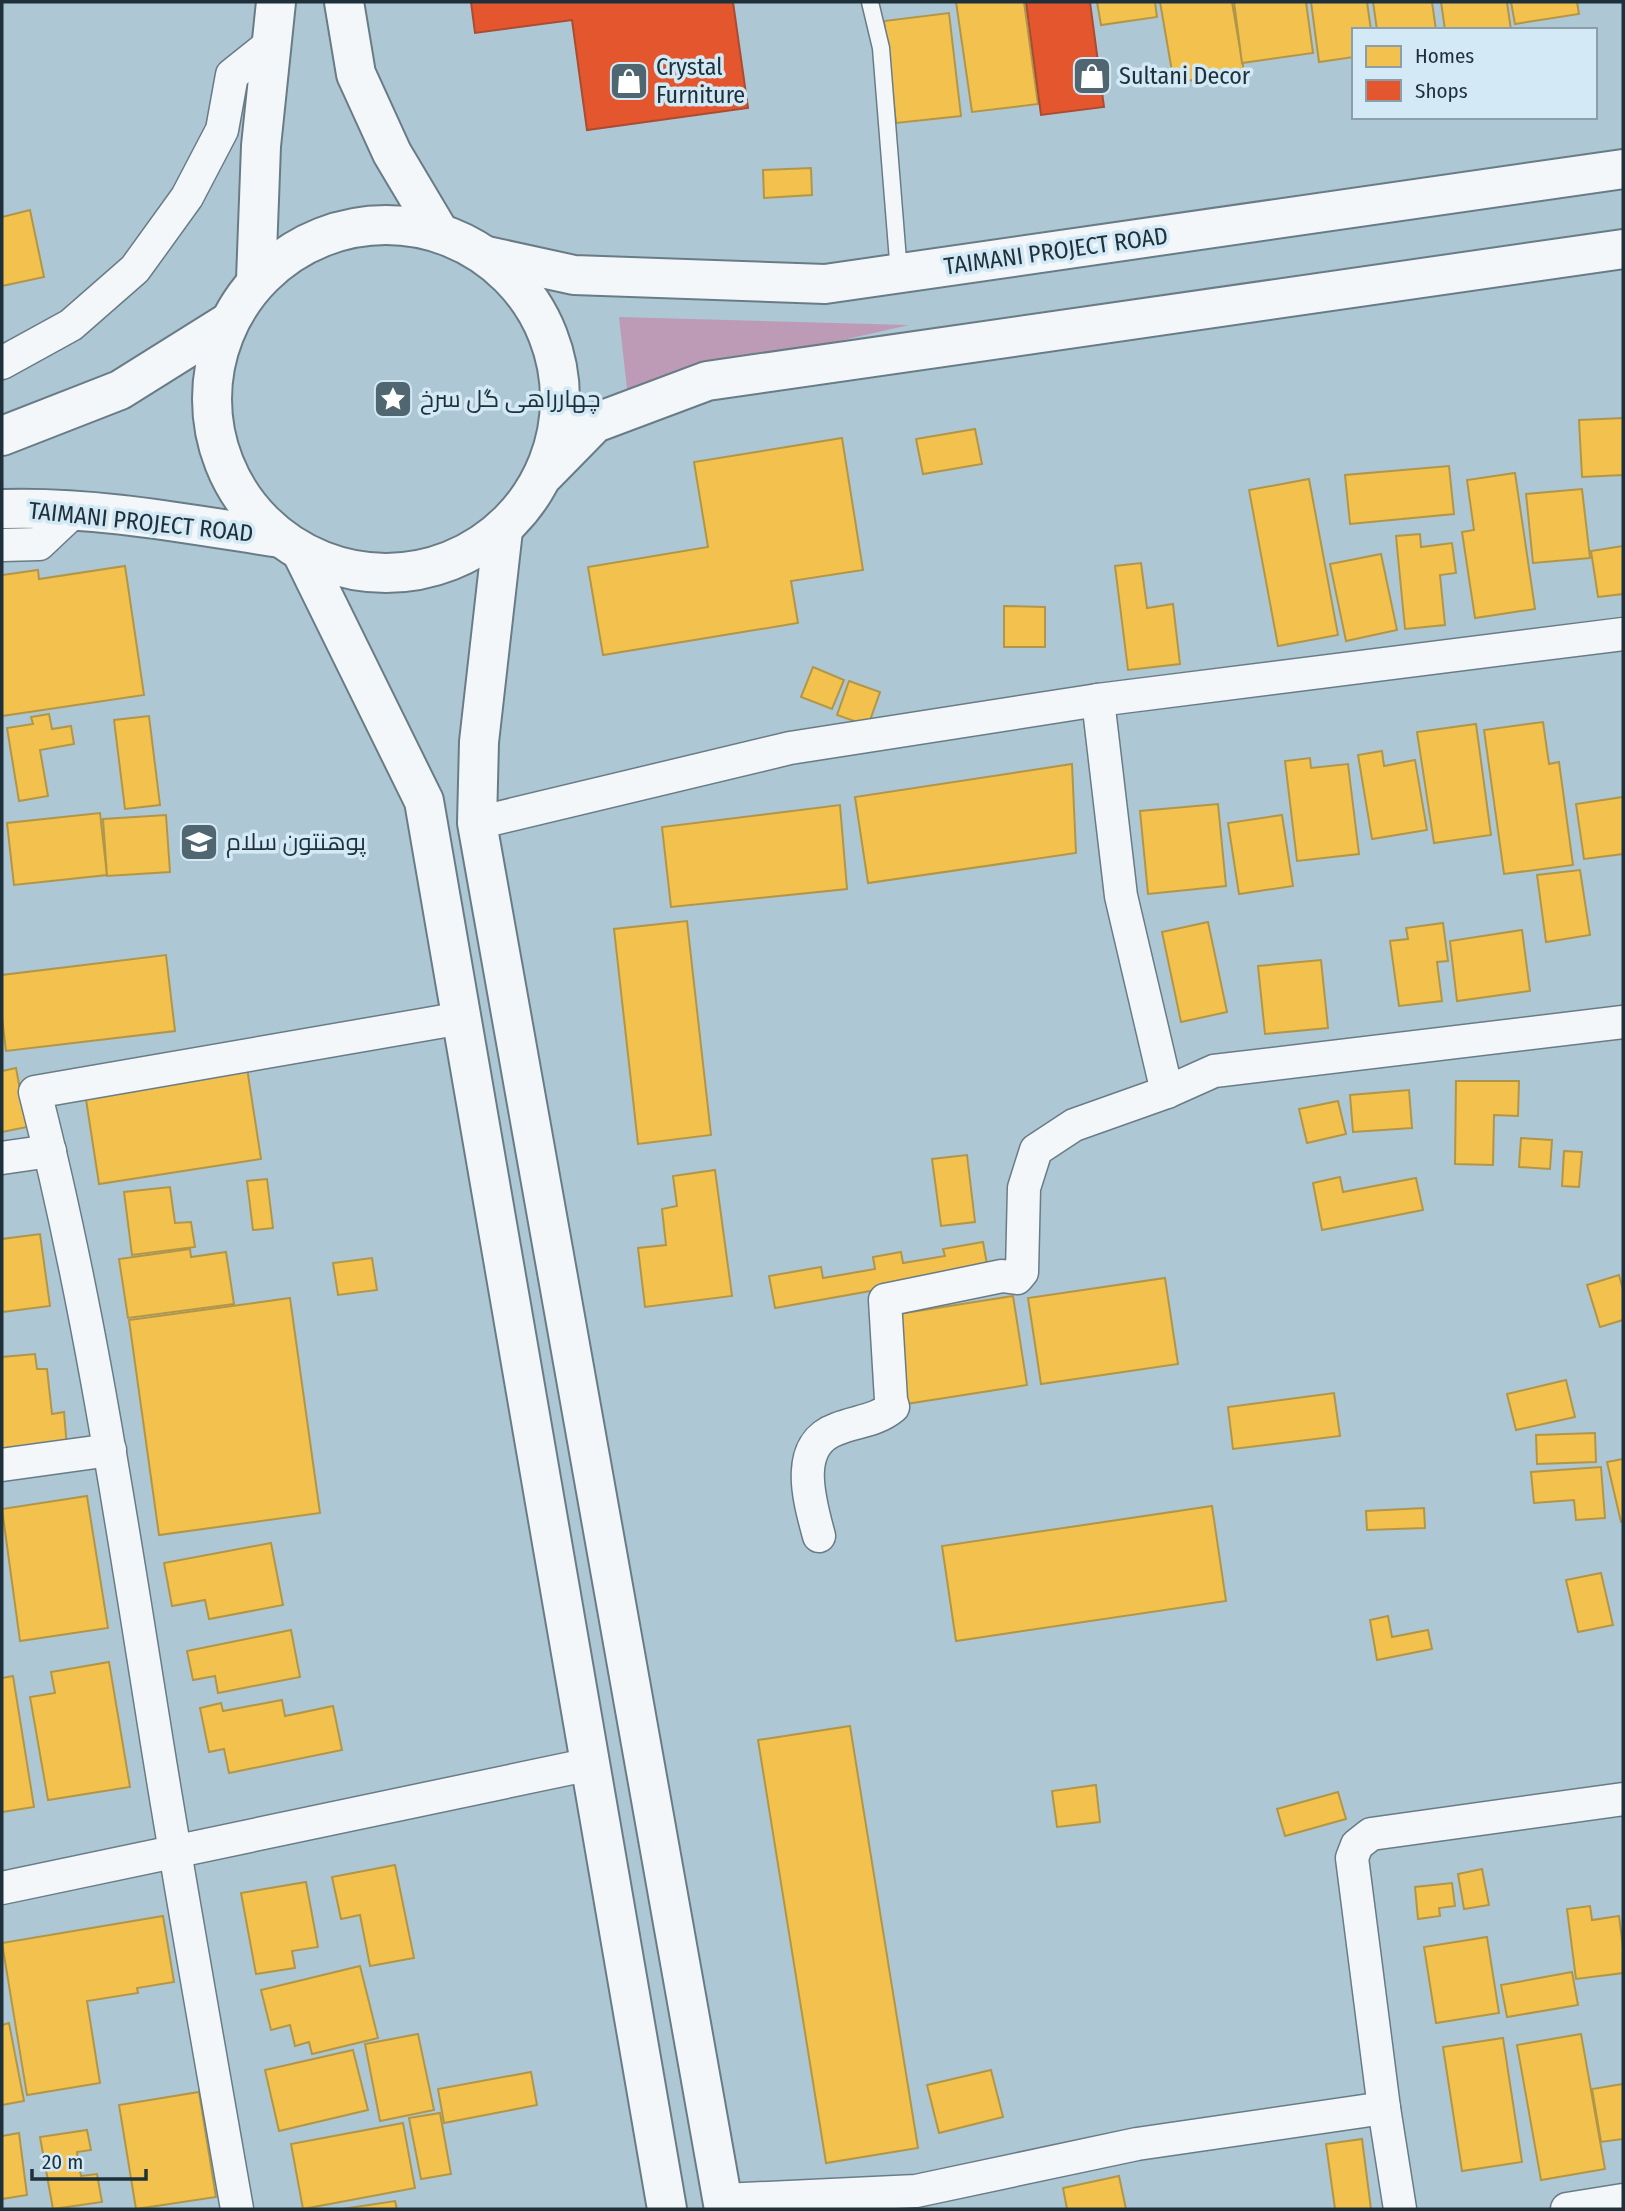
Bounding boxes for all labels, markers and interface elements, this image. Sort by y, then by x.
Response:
legend [1352,28,1597,119]
text: Homes [1415,43,1474,69]
place label: Crystal Furniture [656,53,745,109]
shop icon: Sultani Decor [1071,55,1113,97]
shop icon: Crystal Furniture [608,60,650,102]
place label: Sultani Decor [1119,62,1251,90]
text: Shops [1415,78,1468,104]
street label: TAIMANI PROJECT ROAD [942,221,1170,281]
place icon: چهارراهی گل سرخ [372,378,414,420]
place label: چهارراهی گل سرخ [420,385,600,415]
street label: TAIMANI PROJECT ROAD [27,496,255,548]
school or university icon: پوهنتون سلام [178,821,220,863]
place label: پوهنتون سلام [226,828,367,858]
scale bar [32,2138,145,2182]
text: 20 m [42,2149,83,2175]

